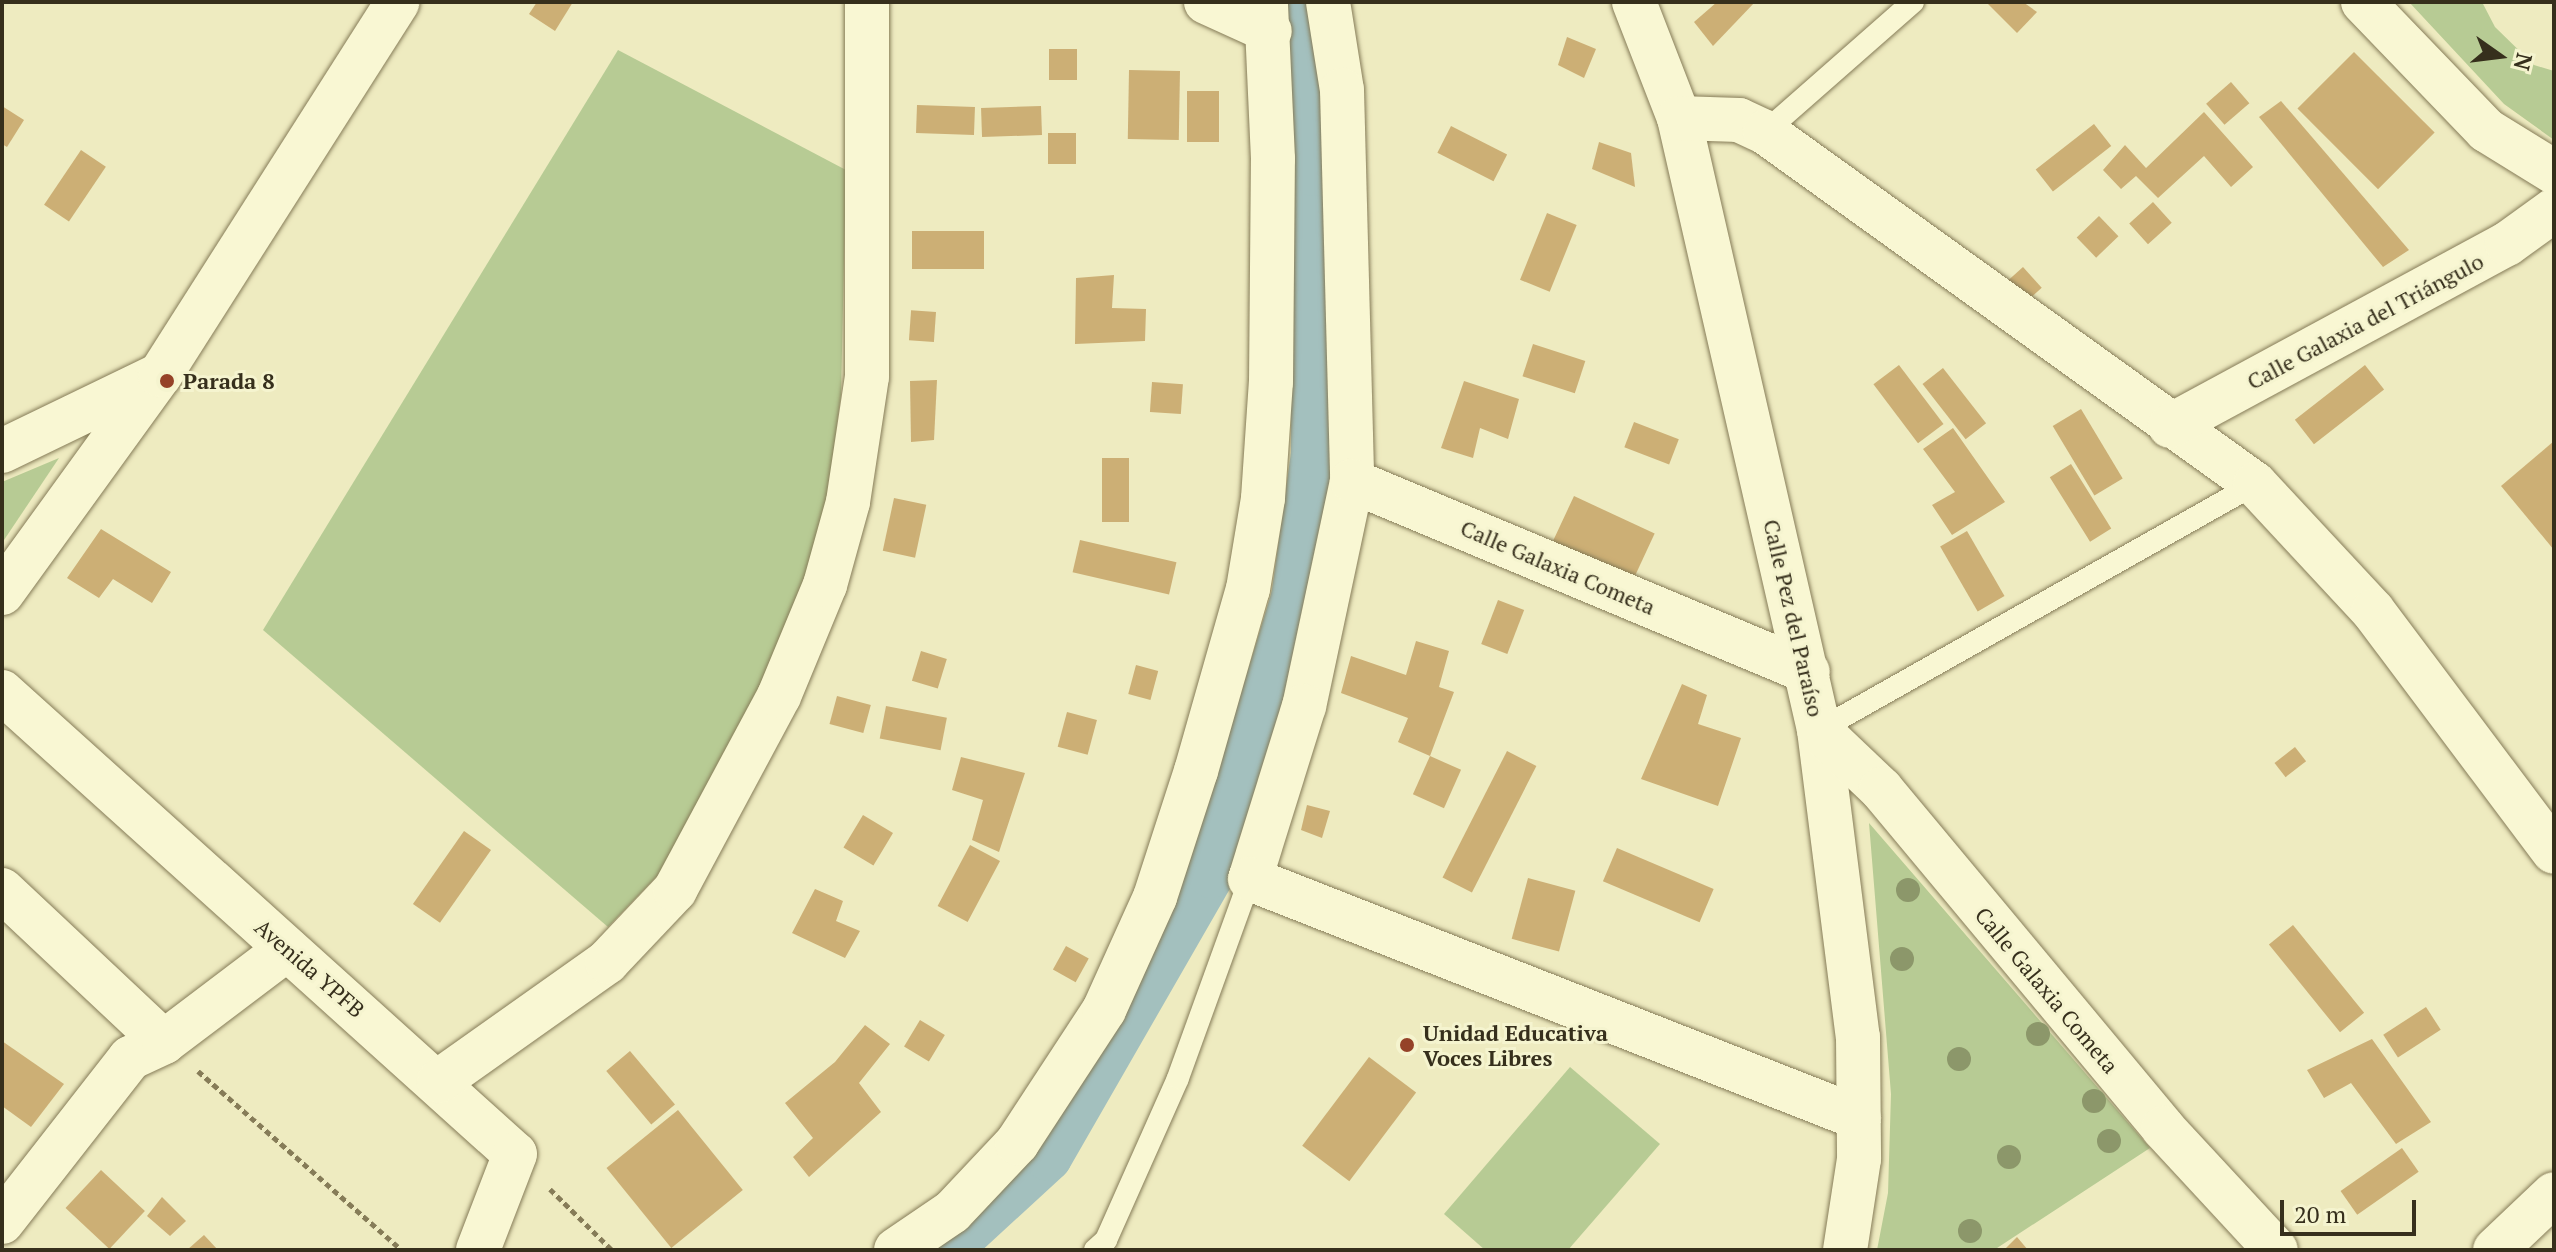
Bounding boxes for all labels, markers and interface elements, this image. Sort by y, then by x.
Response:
north arrow [2460,16,2540,96]
text: N [2508,50,2540,74]
street label: Calle Galaxia del Triángulo [2242,247,2488,395]
place label: Parada 8 [183,368,275,394]
marker: Parada 8 [158,372,176,390]
street label: Calle Galaxia Cometa [1457,514,1659,620]
street label: Calle Pez del Paraíso [1758,517,1830,719]
street label: Calle Galaxia Cometa [1970,902,2124,1078]
street label: Avenida YPFB [250,913,370,1023]
place label: Unidad Educativa Voces Libres [1423,1019,1608,1070]
marker: Unidad Educativa Voces Libres [1398,1036,1416,1054]
scale bar [2284,1184,2420,1234]
text: 20 m [2294,1198,2346,1230]

